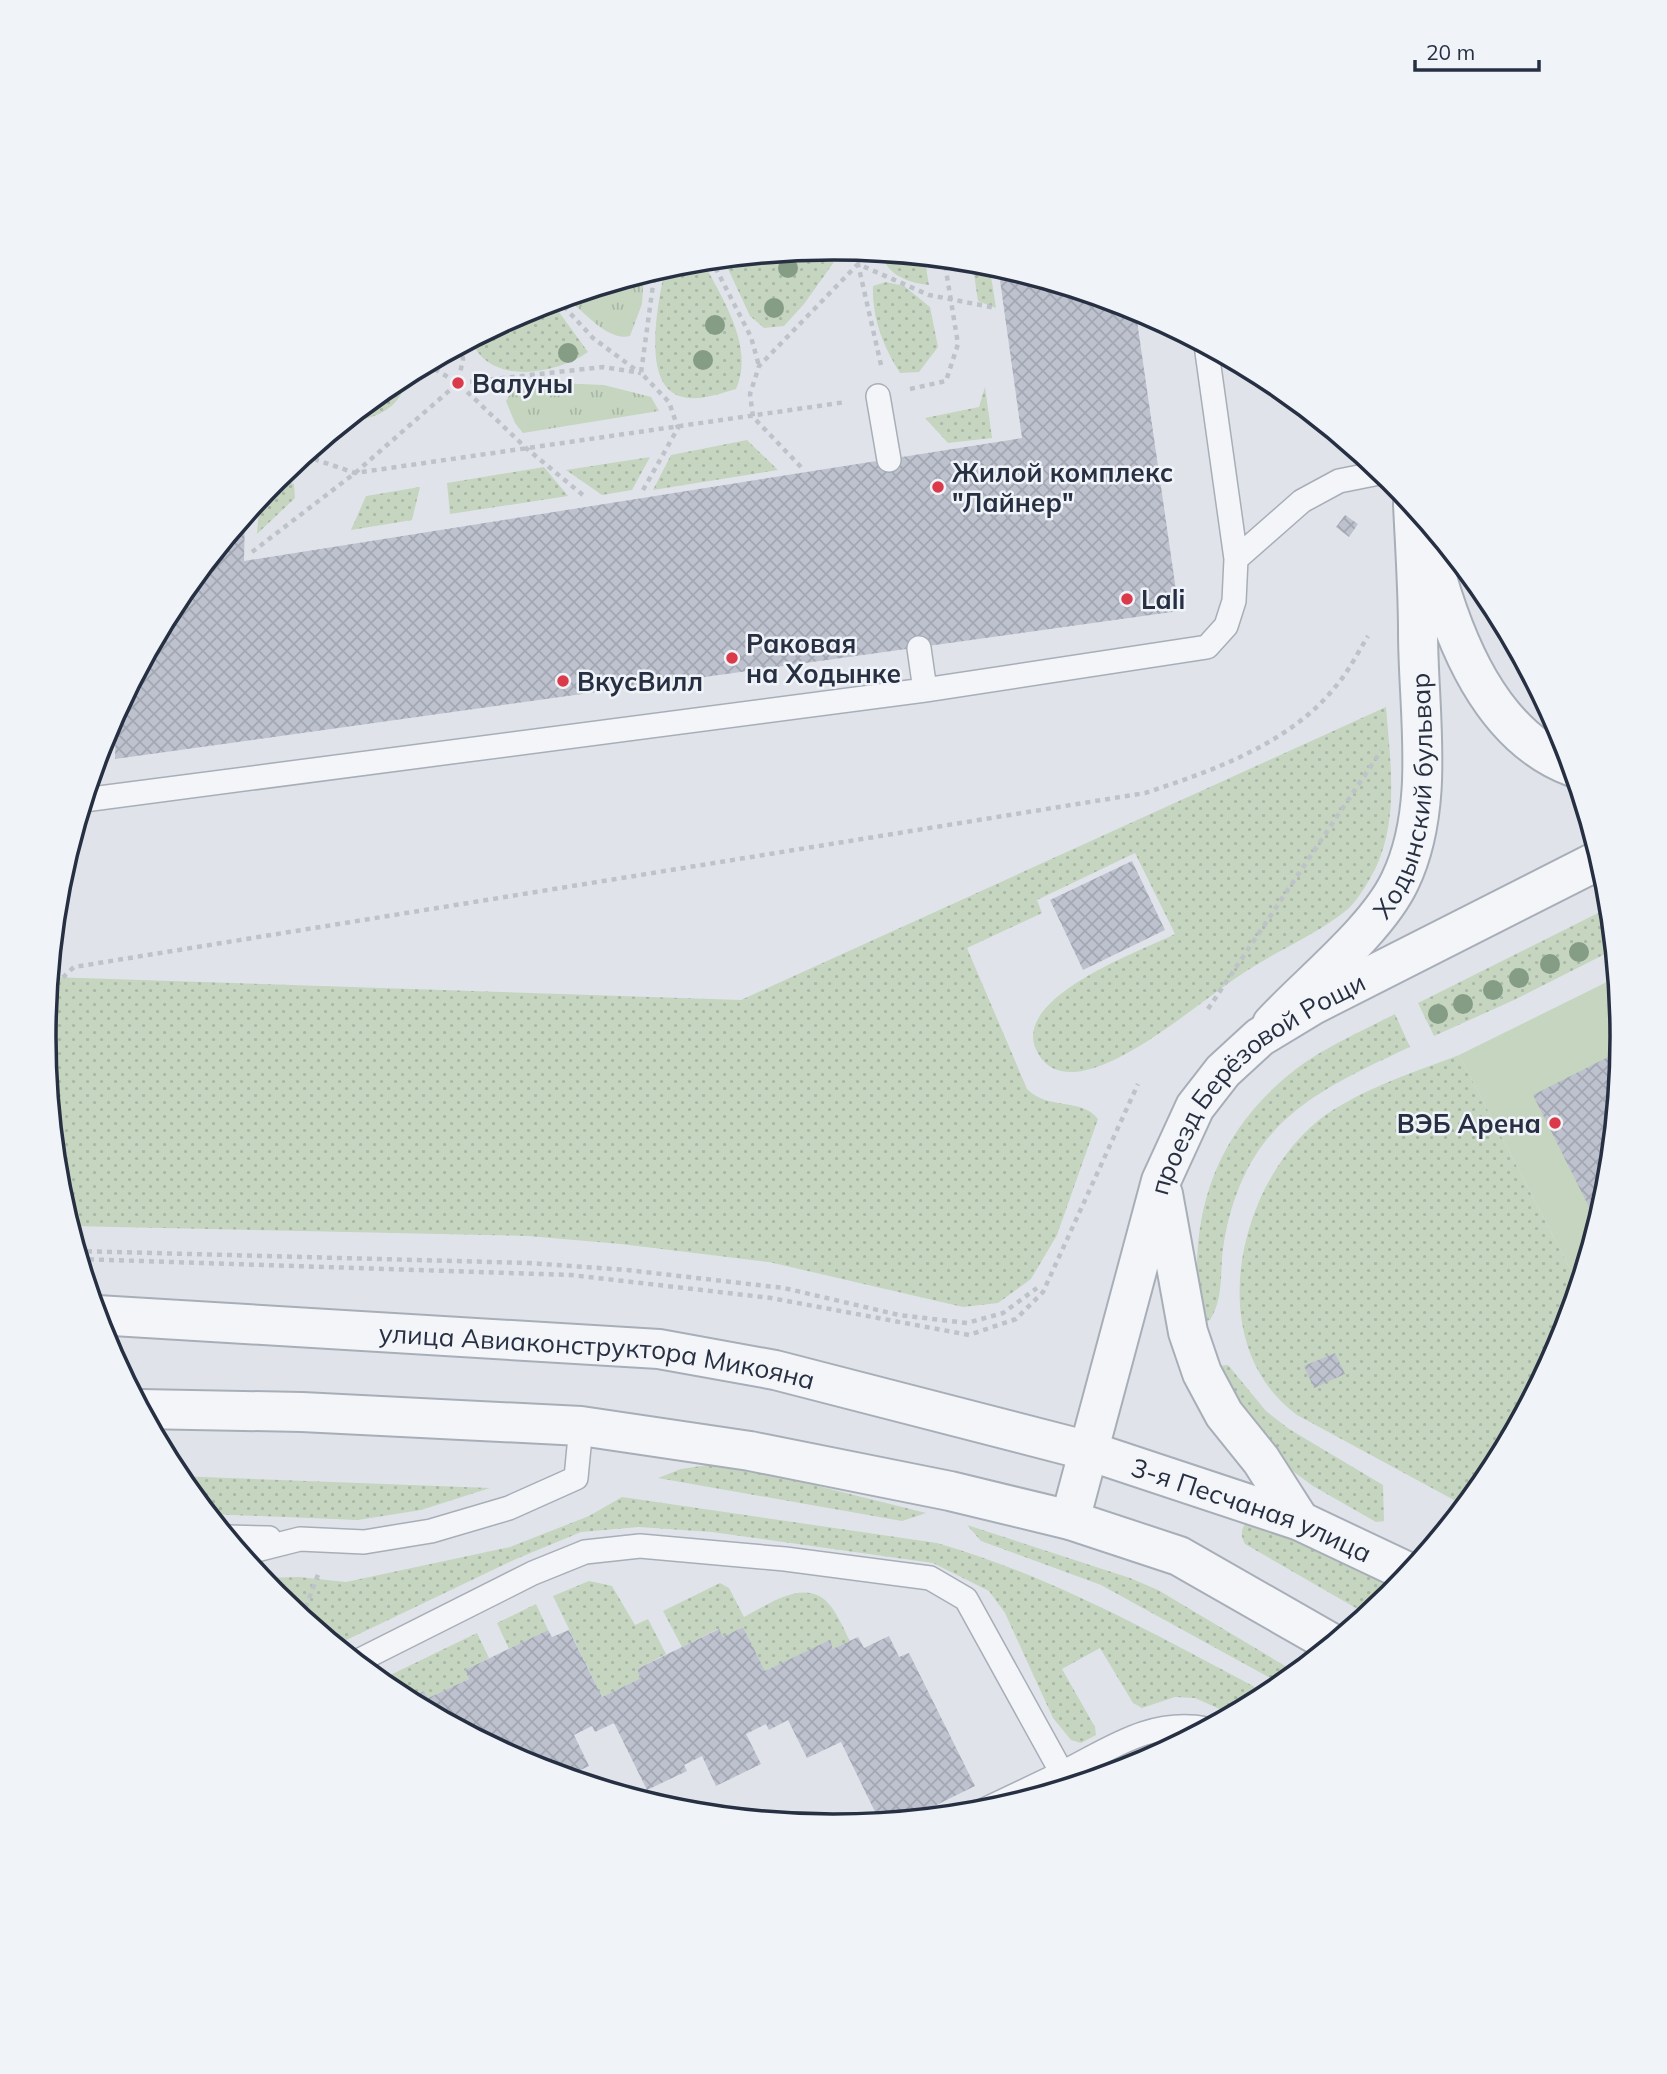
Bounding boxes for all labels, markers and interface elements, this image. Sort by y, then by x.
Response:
scale bar [1415,28,1539,72]
text: 20 m [1426,39,1475,65]
place label: Валуны [472,367,573,400]
marker: Валуны [450,375,466,391]
place label: Жилой комплекс "Лайнер" [952,456,1173,519]
marker: Жилой комплекс "Лайнер" [930,479,946,495]
place label: Lali [1141,583,1185,616]
marker: Lali [1119,591,1135,607]
place label: Раковая на Ходынке [746,627,901,690]
marker: Раковая на Ходынке [724,650,740,666]
place label: ВкусВилл [577,665,703,698]
street label: Ходынский бульвар [1365,672,1439,925]
marker: ВкусВилл [555,673,571,689]
street label: проезд Берёзовой Рощи [1142,965,1370,1198]
place label: ВЭБ Арена [1397,1107,1541,1140]
marker: ВЭБ Арена [1547,1115,1563,1131]
street label: улица Авиаконструктора Микояна [378,1316,818,1396]
street label: 3-я Песчаная улица [1127,1450,1377,1569]

